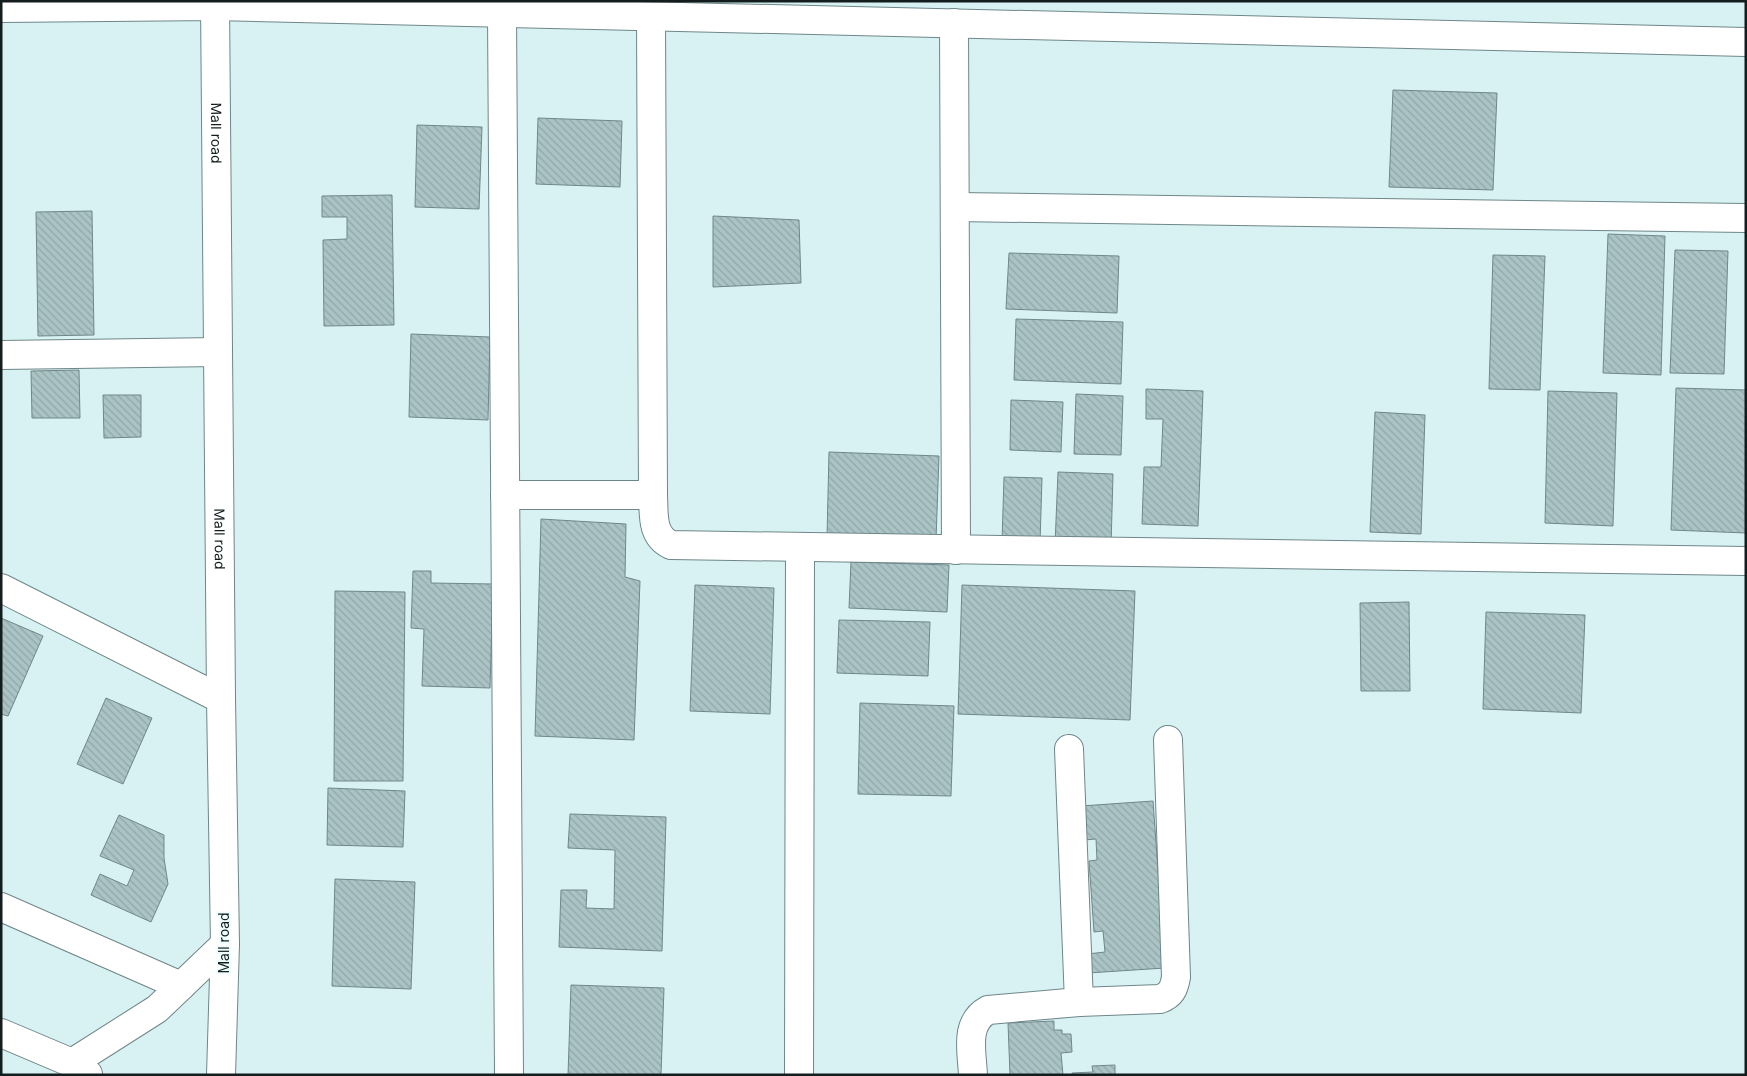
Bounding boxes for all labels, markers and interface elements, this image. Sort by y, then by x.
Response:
street label: Mall road [208,102,225,164]
street label: Mall road [211,508,229,570]
street label: Mall road [215,912,232,974]

